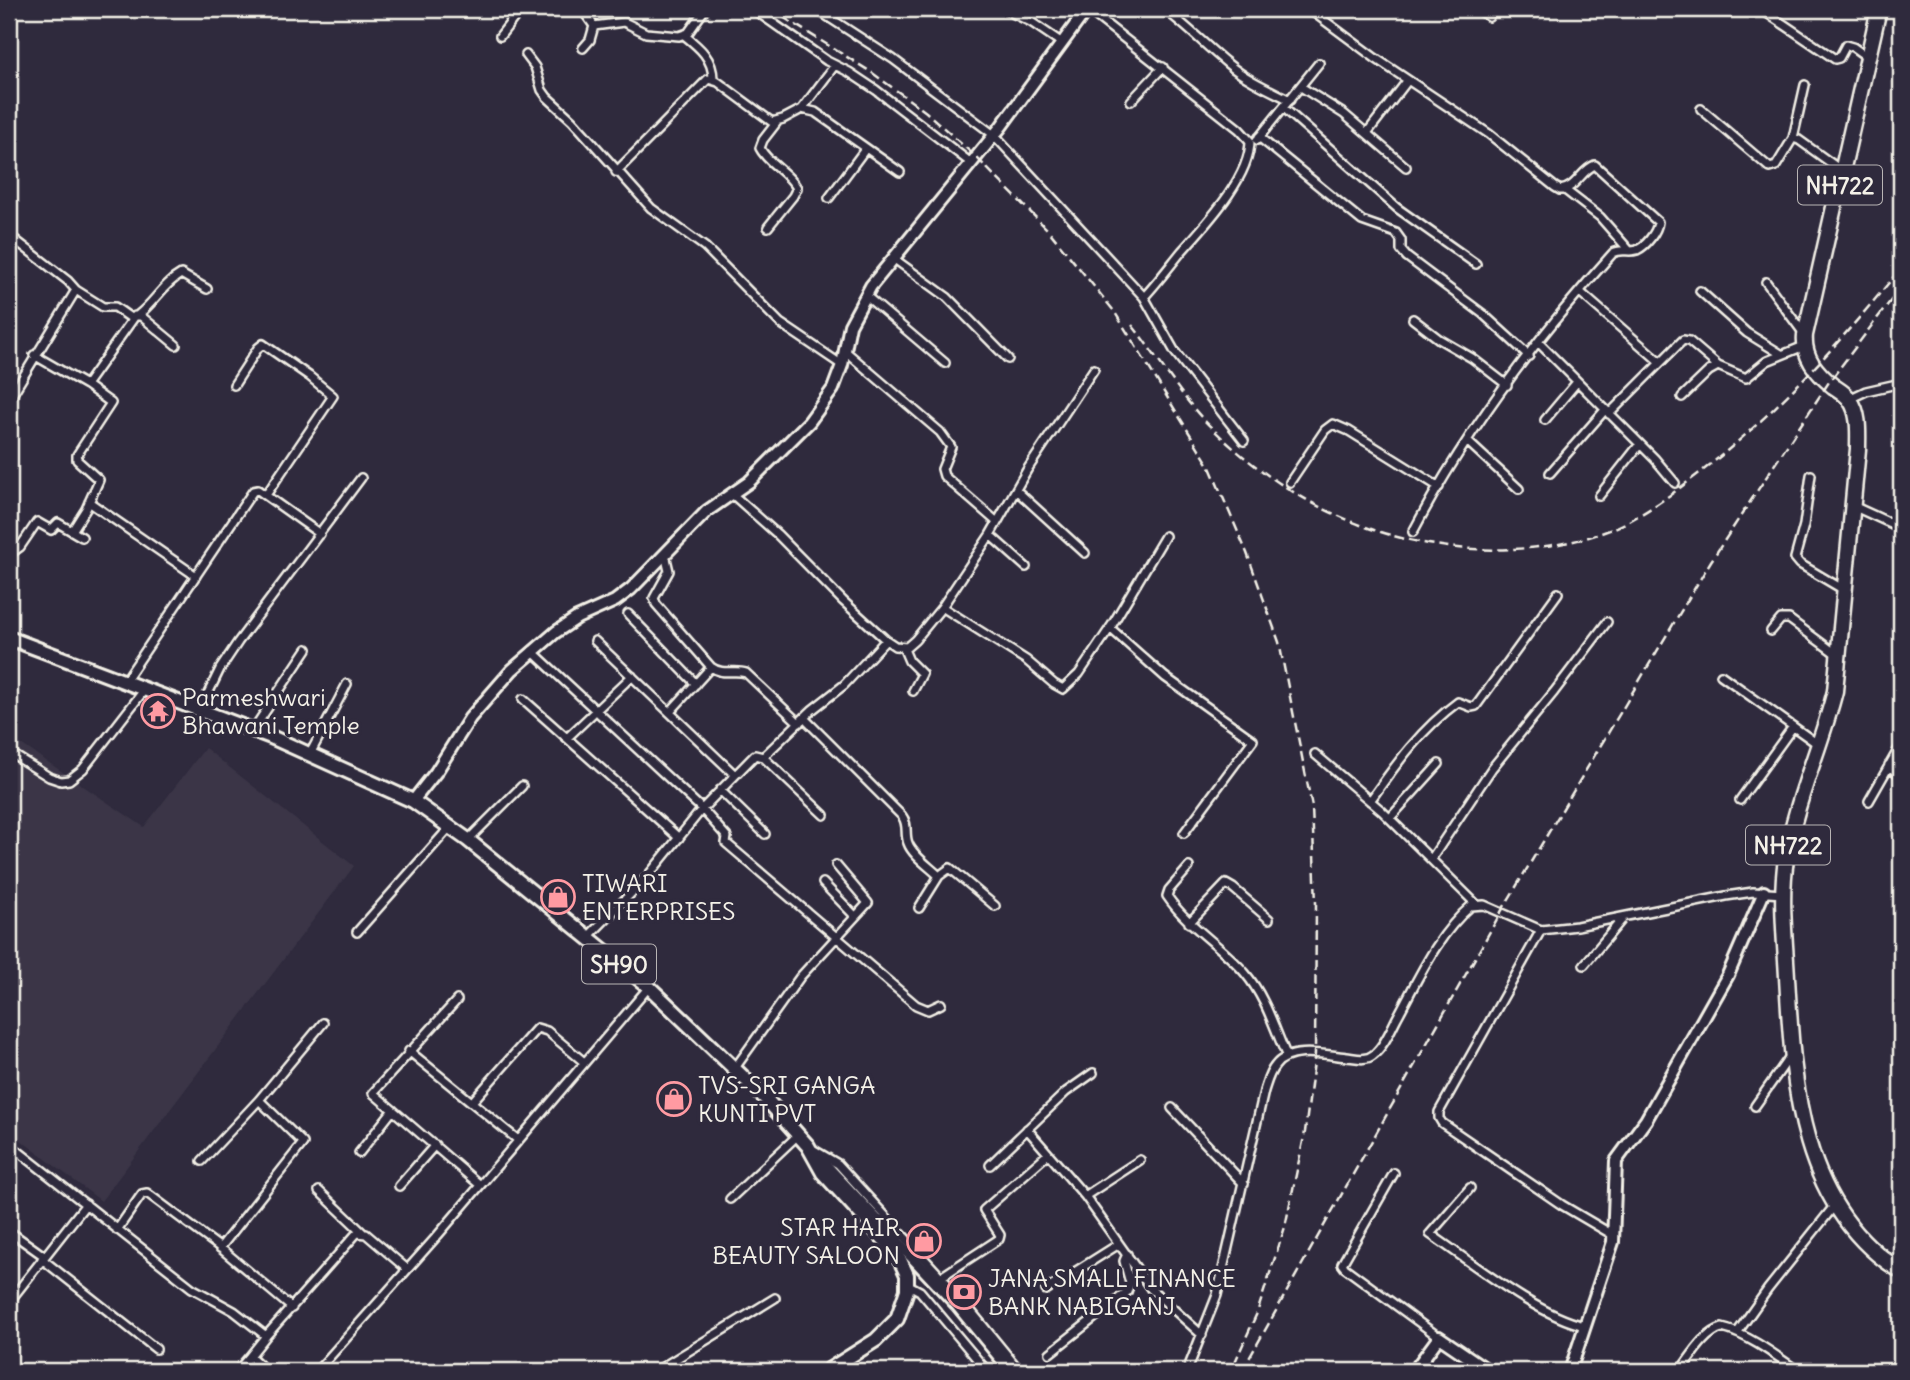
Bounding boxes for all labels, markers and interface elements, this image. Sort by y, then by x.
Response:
road number: NH722 [1798,166,1882,204]
place label: Parmeshwari Bhawani Temple [182,682,360,740]
temple icon: Parmeshwari Bhawani Temple [139,692,177,730]
road number: NH722 [1746,825,1830,864]
place label: TIWARI ENTERPRISES [582,868,735,926]
shop icon: TIWARI ENTERPRISES [539,878,577,916]
road number: SH90 [582,945,656,984]
place label: TVS-SRI GANGA KUNTI PVT [698,1070,875,1128]
shop icon: TVS-SRI GANGA KUNTI PVT [655,1080,693,1118]
place label: STAR HAIR BEAUTY SALOON [712,1212,900,1270]
shop icon: STAR HAIR BEAUTY SALOON [905,1222,943,1260]
place label: JANA SMALL FINANCE BANK NABIGANJ [988,1263,1236,1321]
bank icon: JANA SMALL FINANCE BANK NABIGANJ [945,1273,983,1311]

